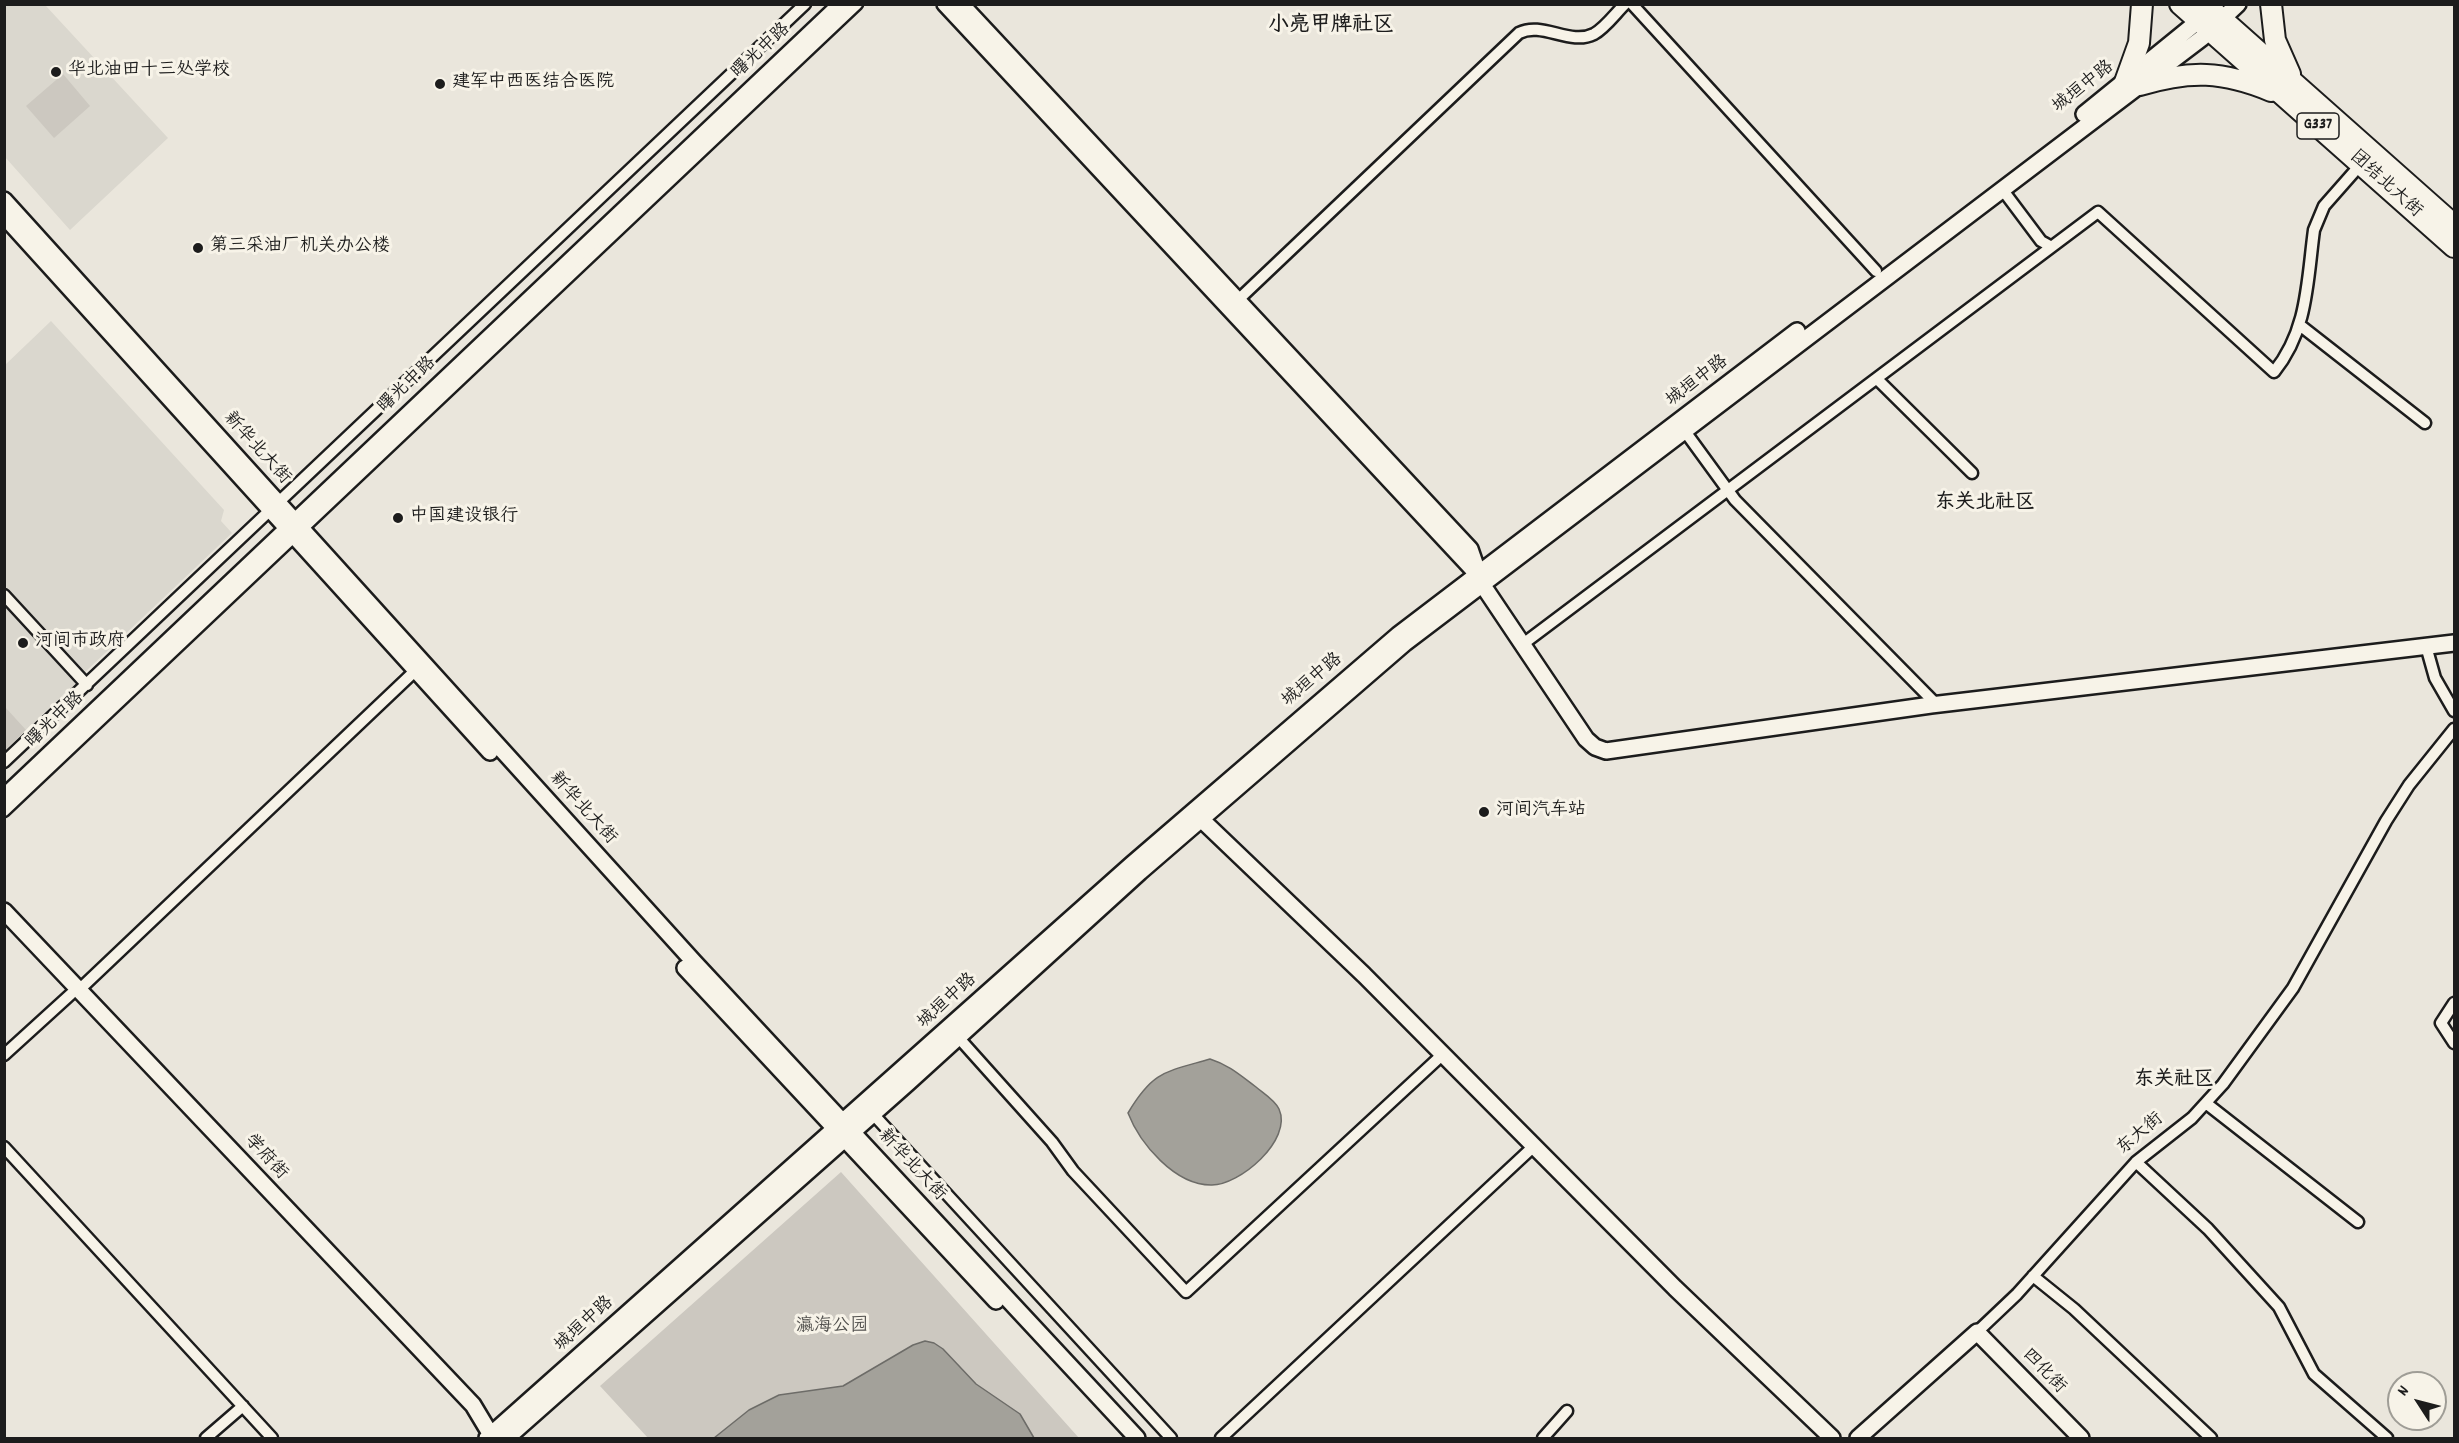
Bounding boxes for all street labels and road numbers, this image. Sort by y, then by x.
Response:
street label: 曙光中路 [728,20,796,84]
street label: 城垣中路 [2049,57,2119,119]
road number: G337 [2297,113,2339,139]
street label: 团结北大街 [2344,147,2426,223]
street label: 城垣中路 [1663,352,1733,412]
street label: 曙光中路 [375,353,441,419]
street label: 新华北大街 [218,408,294,490]
street label: 城垣中路 [1278,650,1348,712]
street label: 曙光中路 [23,688,89,754]
street label: 新华北大街 [544,768,620,850]
street label: 城垣中路 [914,970,982,1034]
street label: 东大街 [2113,1109,2169,1161]
street label: 新华北大街 [872,1126,950,1206]
street label: 学府街 [239,1131,291,1185]
street label: 城垣中路 [551,1293,619,1357]
street label: 四化街 [2016,1345,2070,1399]

